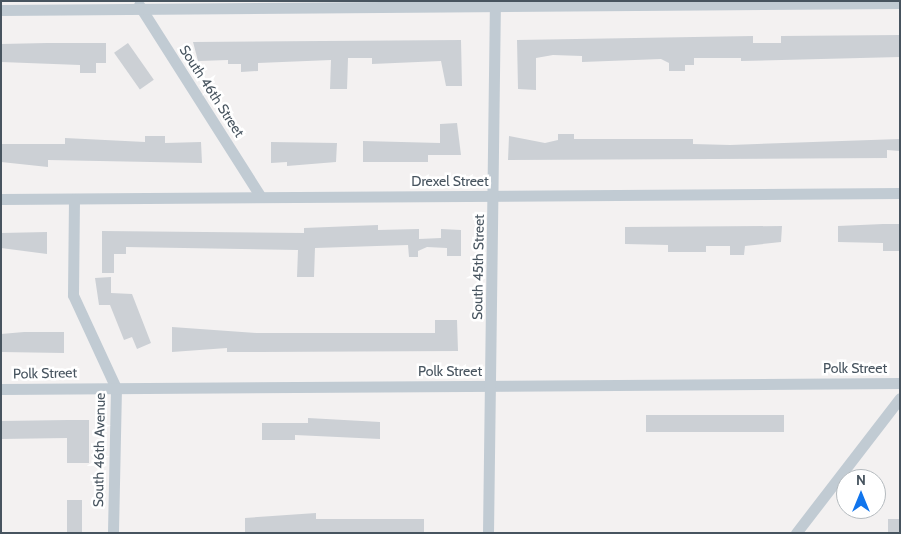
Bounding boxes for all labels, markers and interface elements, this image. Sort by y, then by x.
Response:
street label: South 46th Street [176,42,248,140]
street label: Drexel Street [411,173,489,189]
street label: South 45th Street [469,214,487,320]
street label: Polk Street [823,360,887,376]
street label: Polk Street [418,363,482,379]
street label: Polk Street [13,364,77,382]
street label: South 46th Avenue [90,393,108,507]
north arrow [836,469,886,519]
text: N [856,471,866,489]

